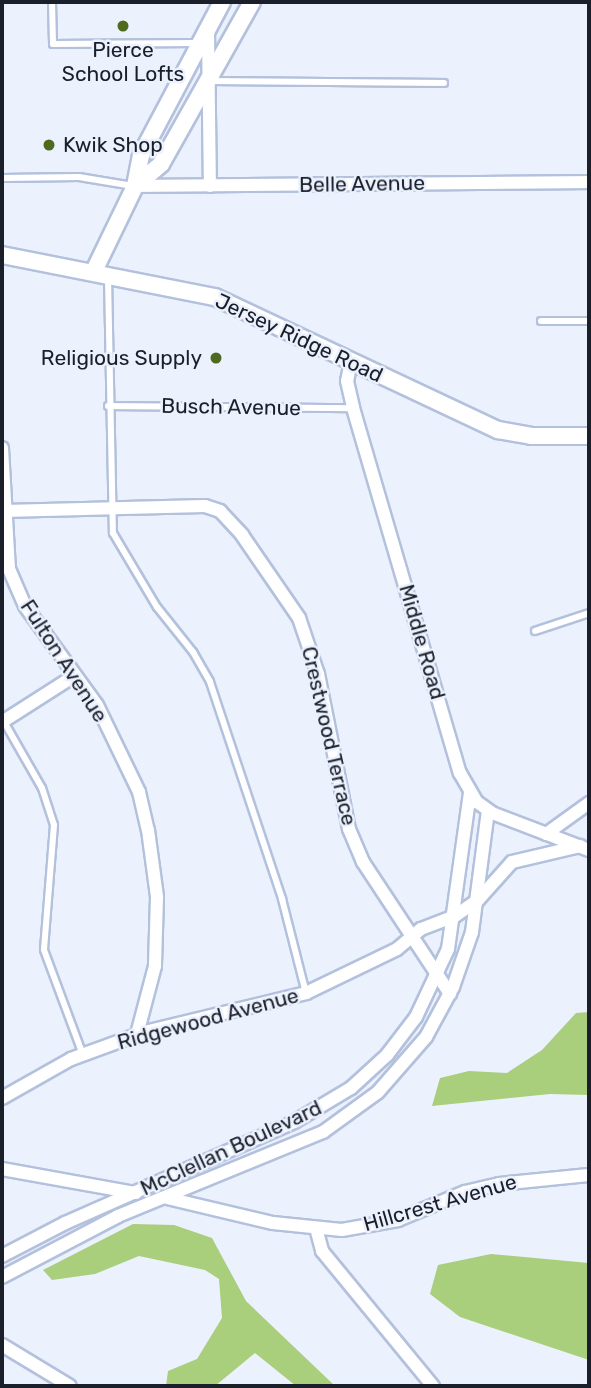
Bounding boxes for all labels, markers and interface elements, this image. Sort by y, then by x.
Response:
marker: Pierce School Lofts [115,18,131,34]
place label: Pierce School Lofts [62,37,184,87]
place label: Kwik Shop [63,132,163,158]
marker: Kwik Shop [41,137,57,153]
street label: Belle Avenue [299,170,425,198]
street label: Jersey Ridge Road [211,288,387,388]
place label: Religious Supply [41,345,202,371]
marker: Religious Supply [208,350,224,366]
street label: Busch Avenue [161,393,301,421]
street label: Middle Road [394,582,450,702]
street label: Fulton Avenue [15,595,113,727]
street label: Crestwood Terrace [296,644,362,828]
street label: Ridgewood Avenue [114,983,302,1055]
street label: McClellan Boulevard [136,1095,326,1201]
street label: Hillcrest Avenue [360,1169,520,1237]

